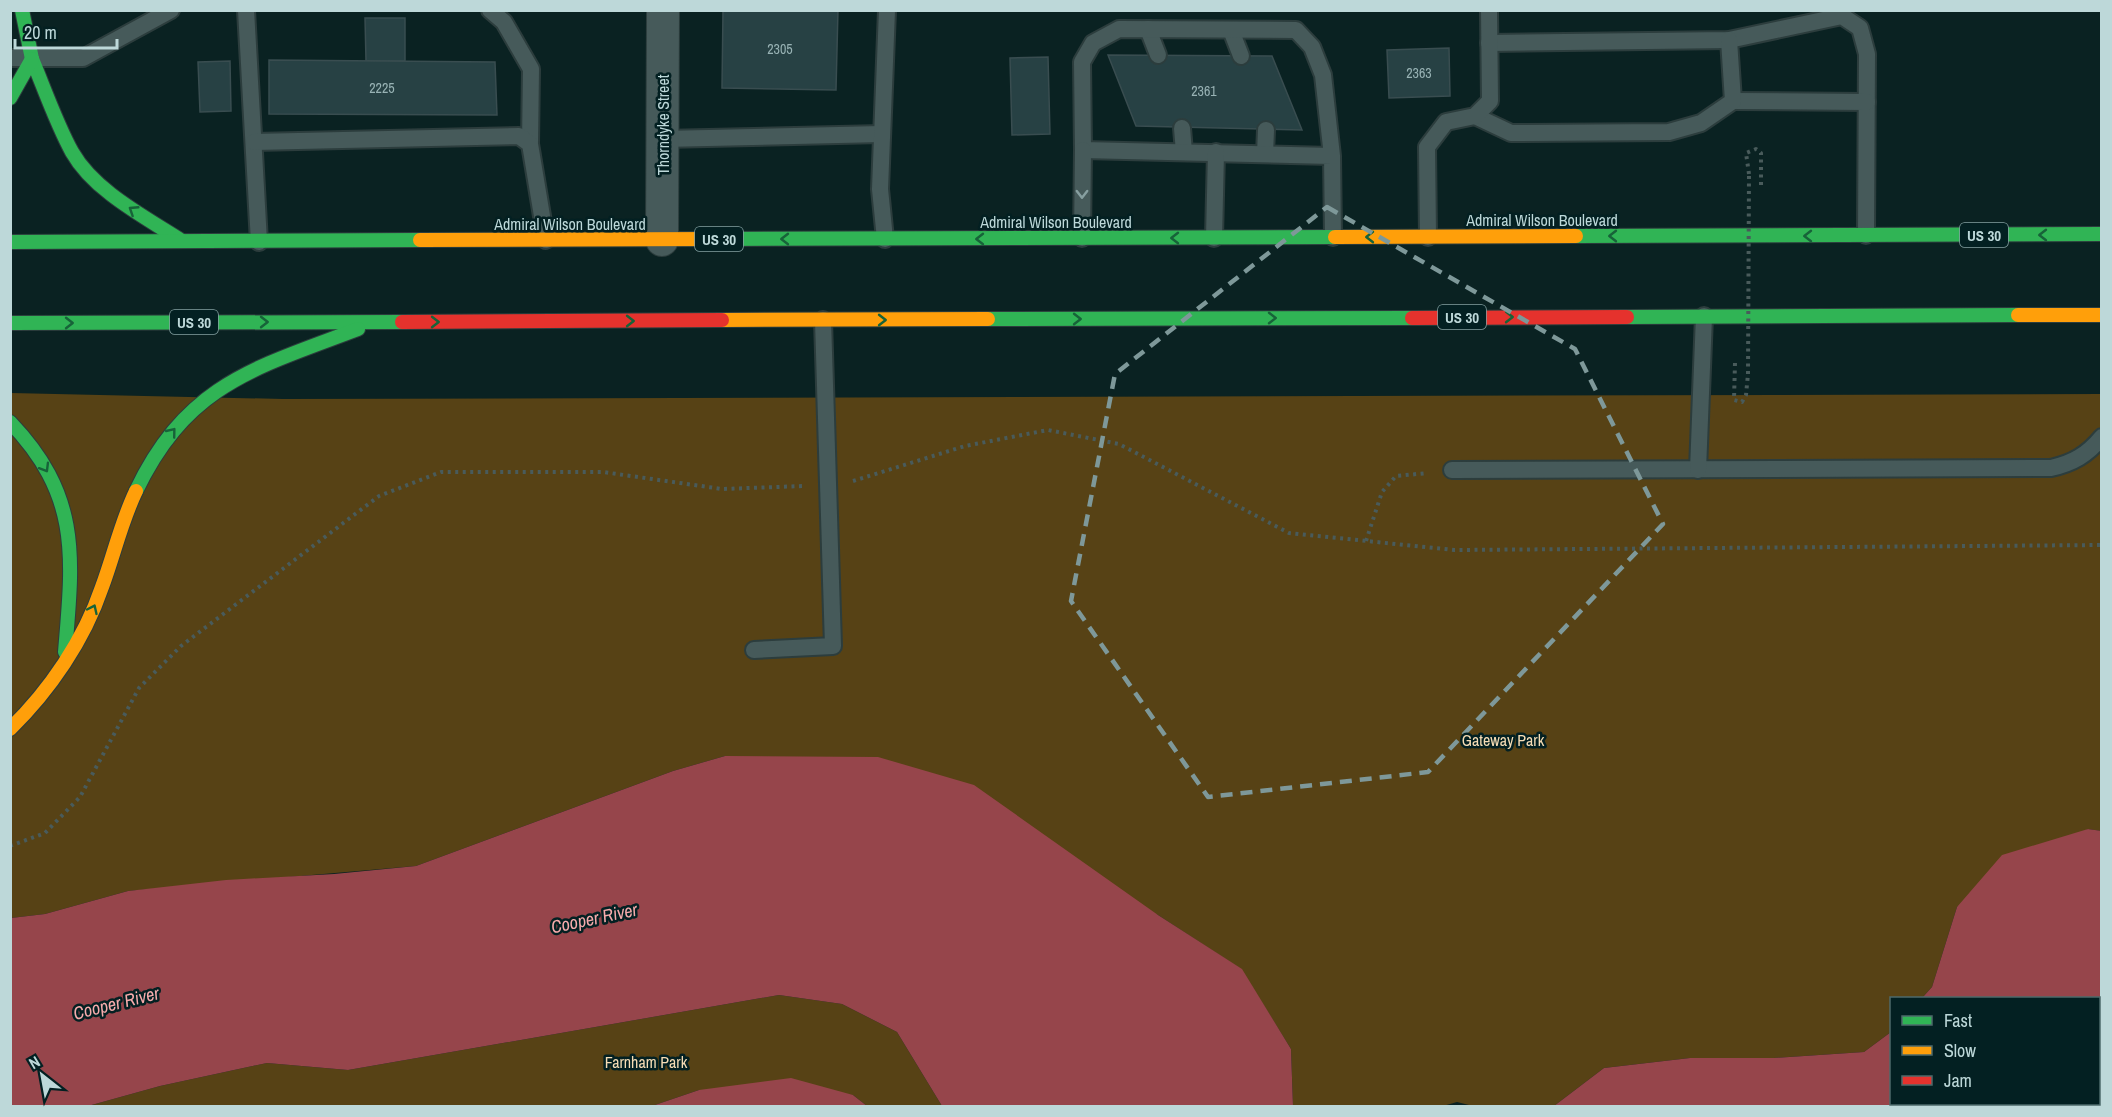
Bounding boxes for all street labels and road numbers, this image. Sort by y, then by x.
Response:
street label: Thorndyke Street [652,74,674,175]
street label: Admiral Wilson Boulevard [1465,209,1618,231]
street label: Admiral Wilson Boulevard [979,211,1132,233]
street label: Admiral Wilson Boulevard [493,213,646,235]
road number: US 30 [1960,223,2008,247]
road number: US 30 [695,227,743,251]
road number: US 30 [1438,305,1486,329]
road number: US 30 [170,310,218,334]

